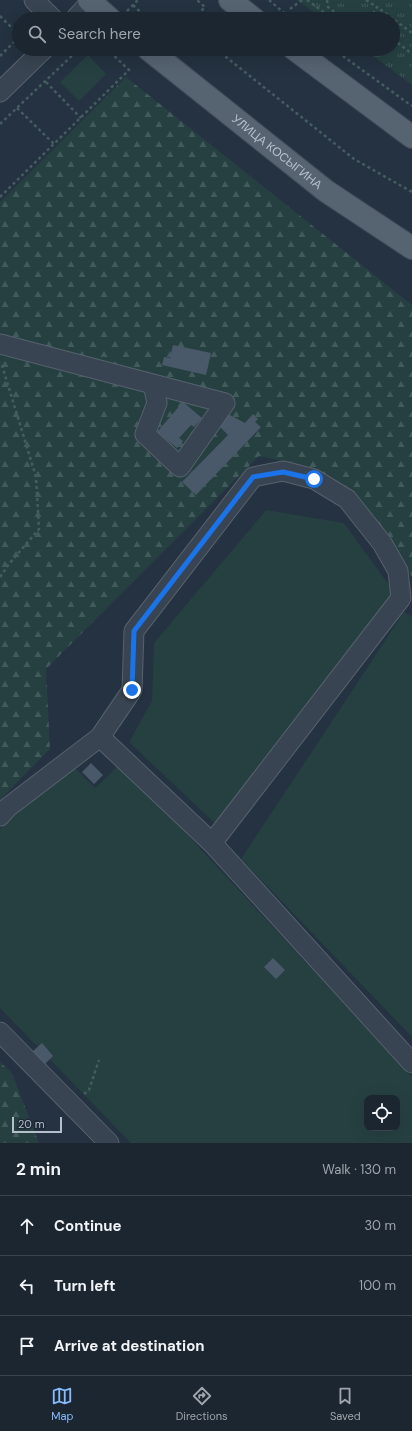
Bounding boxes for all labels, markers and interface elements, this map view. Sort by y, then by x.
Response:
search box [12,12,400,56]
icon: search [26,23,48,45]
text: Search here [58,24,141,44]
street label: УЛИЦА КОСЫГИНА [229,111,325,193]
route start [305,470,323,488]
route end [123,681,141,699]
map controls [364,1095,400,1131]
button: locate [364,1095,400,1131]
scale bar [12,1115,62,1134]
text: 20 m [18,1117,44,1131]
text: 2 min [16,1158,61,1180]
text: Walk · 130 m [322,1161,396,1178]
icon: ahead [16,1215,38,1237]
text: Continue [54,1216,122,1236]
text: 30 m [364,1217,396,1234]
icon: left [16,1275,38,1297]
text: Turn left [54,1276,115,1296]
text: 100 m [359,1277,396,1294]
icon: arrive [16,1335,38,1357]
text: Arrive at destination [54,1336,205,1356]
tab: Map [51,1385,73,1423]
tab: Directions [176,1385,228,1423]
tab: Saved [330,1385,361,1423]

